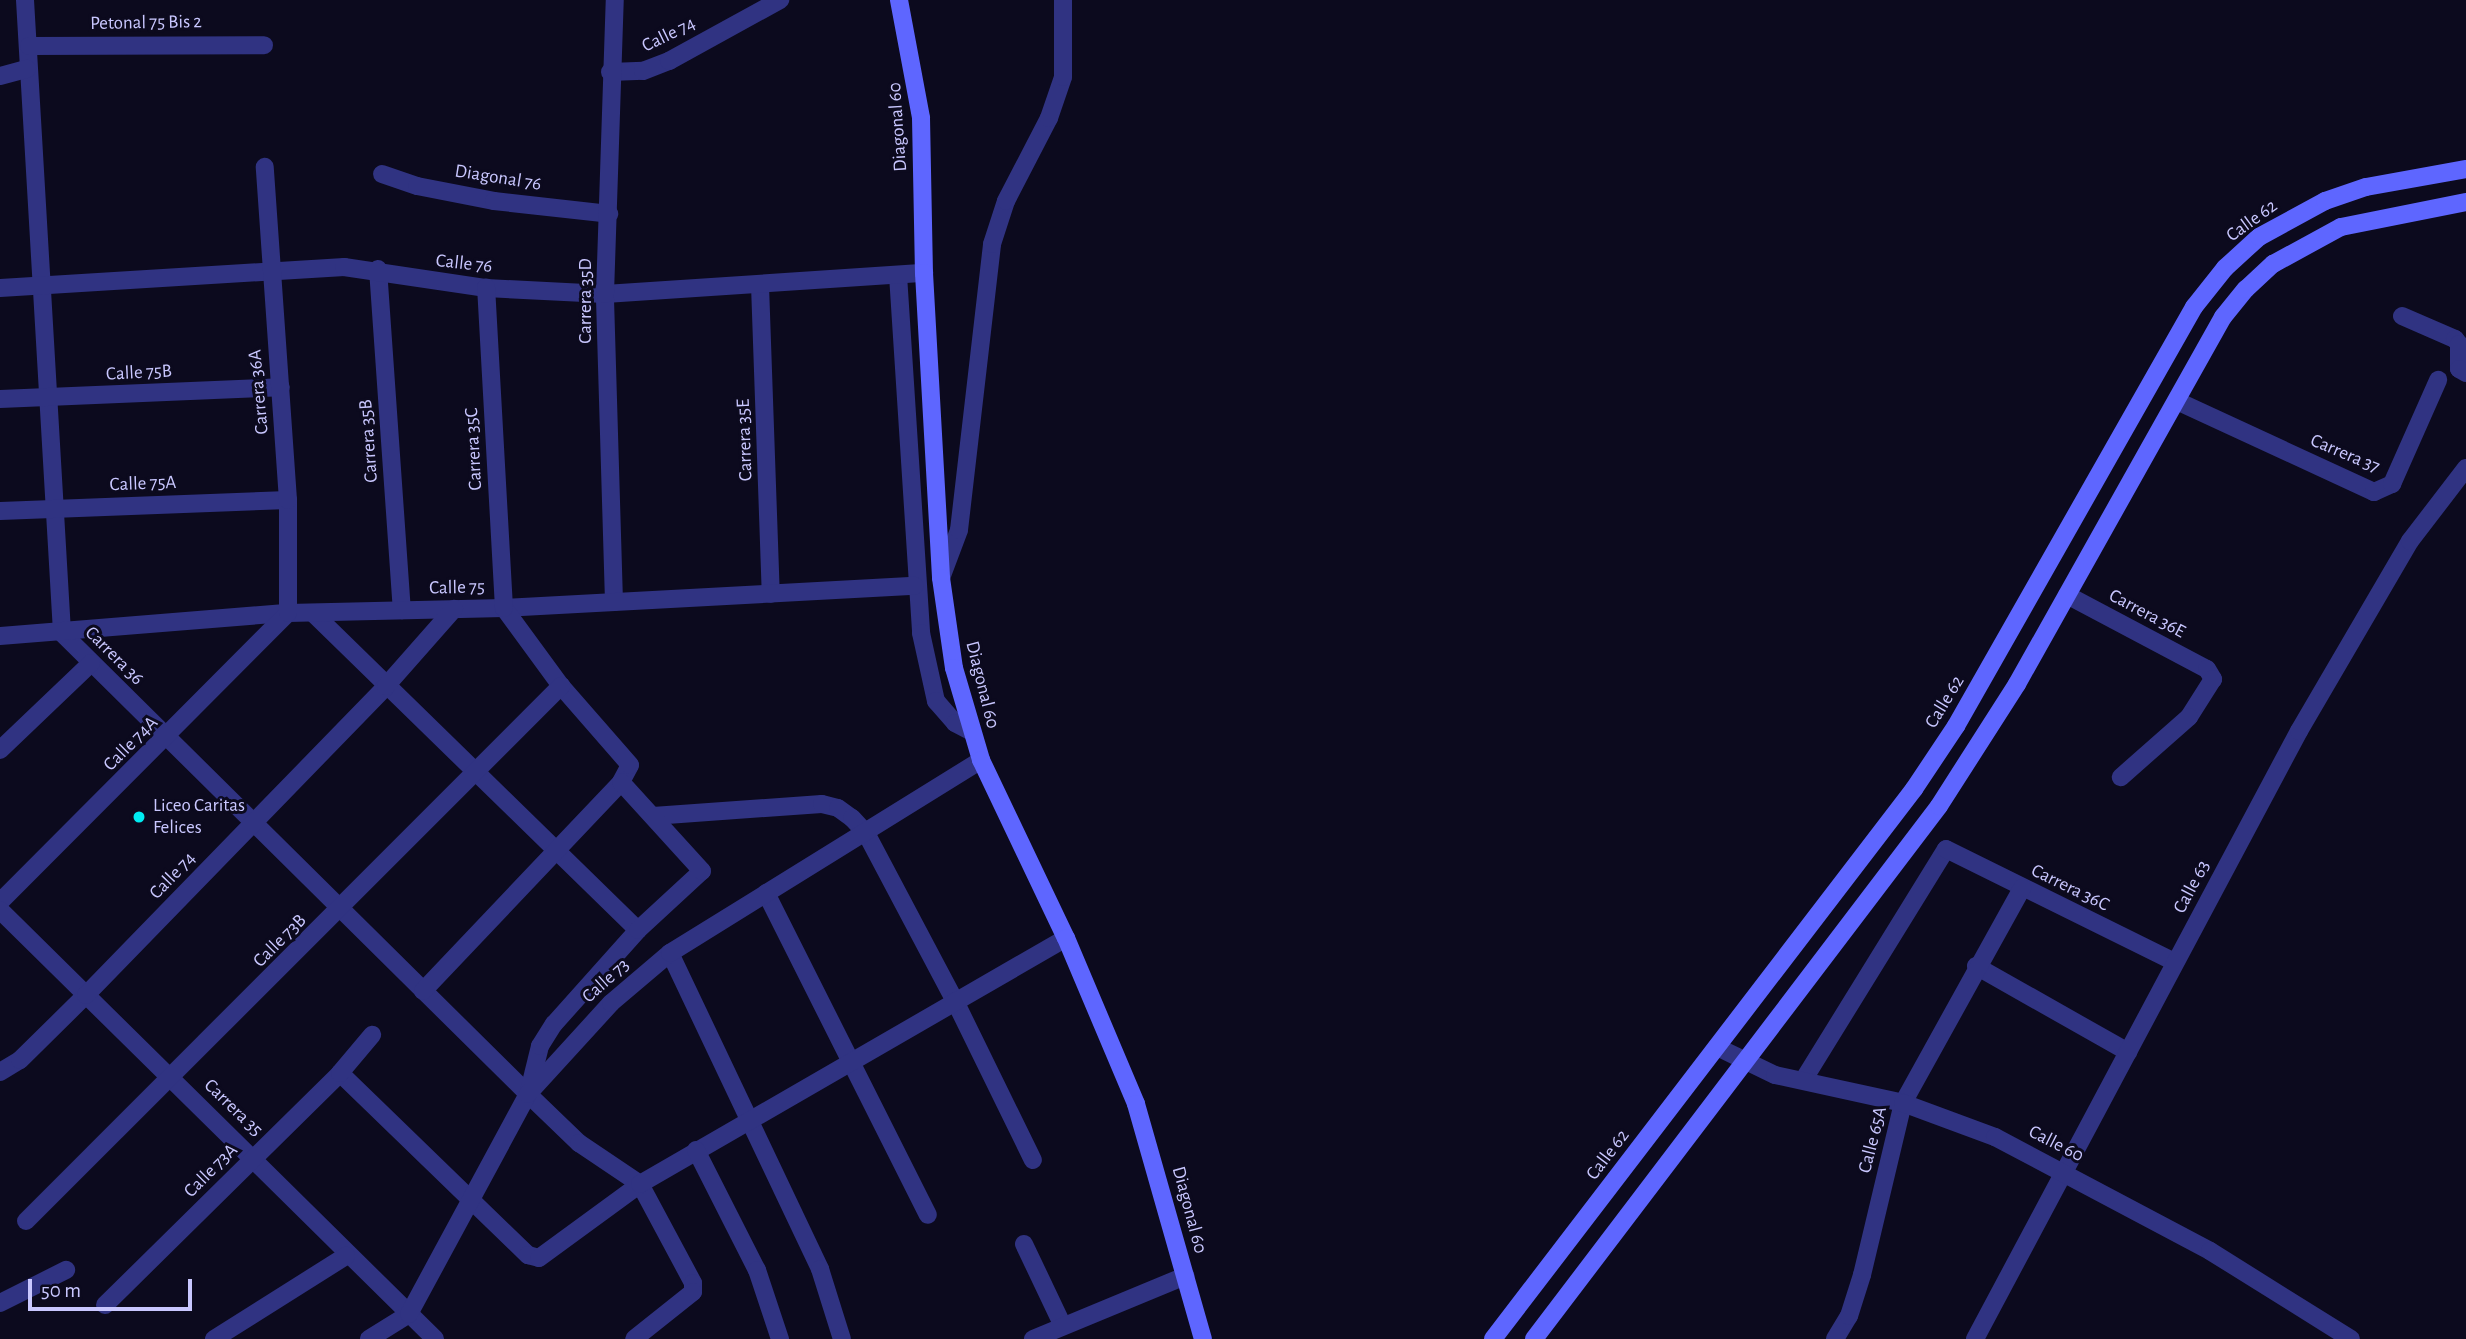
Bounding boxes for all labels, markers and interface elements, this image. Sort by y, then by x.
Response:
street label: Petonal 75 Bis 2 [90,11,202,35]
street label: Calle 74 [638,12,700,58]
street label: Diagonal 60 [884,82,912,172]
street label: Diagonal 76 [453,160,543,196]
street label: Calle 62 [2222,195,2282,247]
street label: Calle 76 [435,250,493,278]
street label: Carrera 35D [575,258,597,344]
street label: Carrera 36A [244,349,274,435]
street label: Calle 75B [105,360,173,386]
street label: Carrera 35E [732,398,758,482]
street label: Carrera 35B [355,399,383,483]
street label: Carrera 35C [460,407,488,491]
street label: Carrera 37 [2307,429,2383,479]
street label: Calle 75A [109,471,177,497]
street label: Calle 75 [429,576,485,600]
street label: Carrera 36E [2105,584,2189,644]
street label: Carrera 36 [80,622,148,690]
street label: Diagonal 60 [960,639,1004,731]
street label: Calle 62 [1920,671,1970,733]
street label: Calle 74A [99,712,163,776]
place label: Liceo Caritas Felices [153,795,245,839]
marker: Liceo Caritas Felices [131,809,147,825]
street label: Calle 74 [145,848,201,904]
street label: Calle 63 [2169,857,2215,917]
street label: Carrera 36C [2027,859,2113,917]
street label: Calle 73B [249,910,311,972]
street label: Calle 73 [578,954,634,1008]
street label: Carrera 35 [199,1074,267,1142]
street label: Calle 65A [1854,1104,1892,1176]
street label: Calle 60 [2025,1120,2087,1168]
street label: Calle 62 [1582,1125,1634,1185]
street label: Calle 73A [179,1139,243,1203]
street label: Diagonal 60 [1166,1164,1212,1256]
scale bar [32,1266,196,1310]
text: 50 m [41,1280,81,1301]

